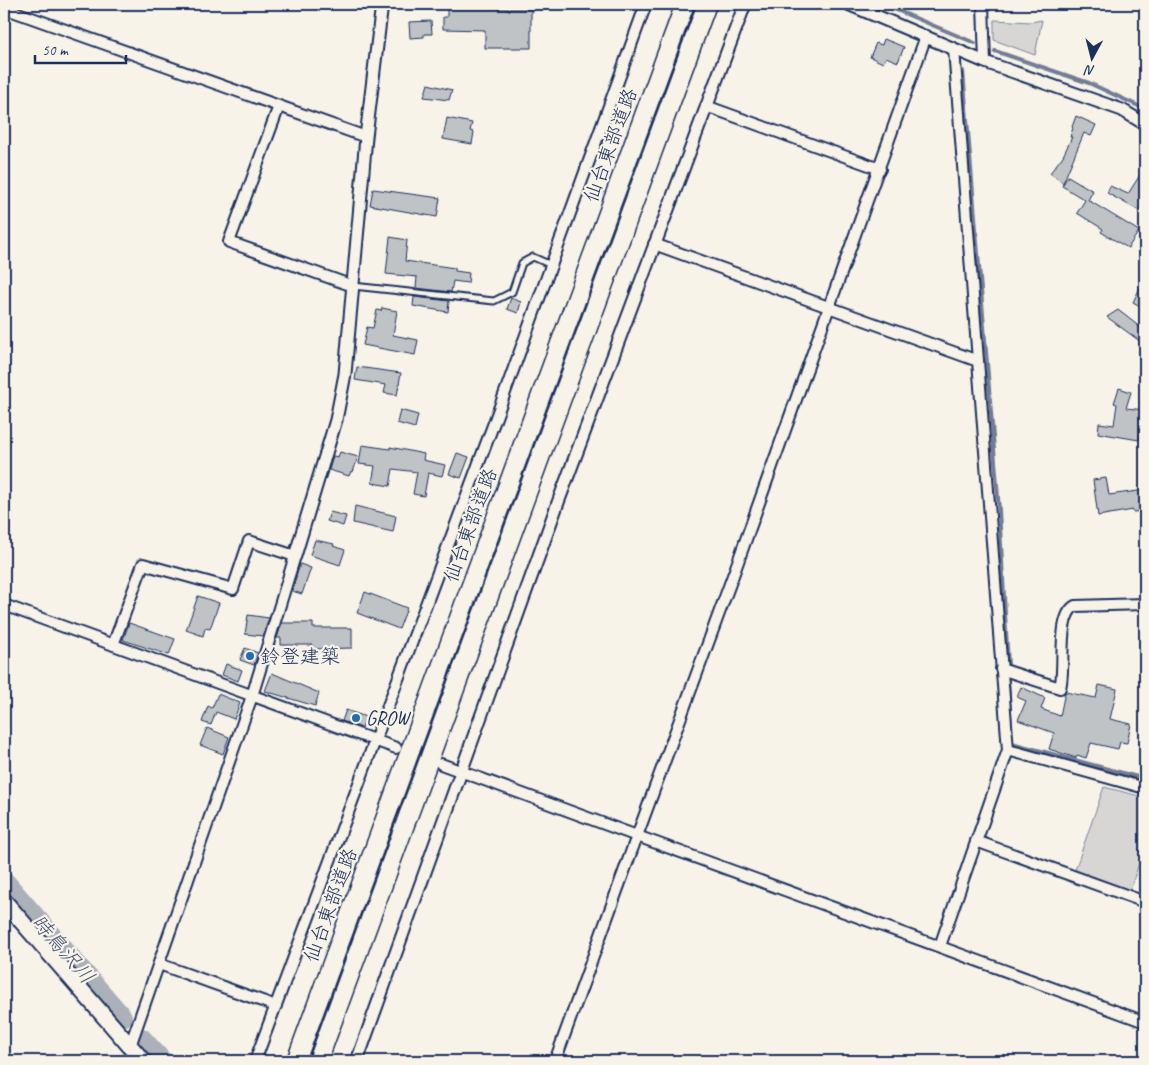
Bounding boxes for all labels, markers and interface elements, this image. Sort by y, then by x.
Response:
scale bar [35,32,126,64]
north arrow [1066,32,1116,82]
text: 50 m [42,41,69,60]
text: N [1083,61,1096,79]
street label: 仙台東部道路 [578,85,643,206]
street label: 仙台東部道路 [438,465,503,586]
place label: 鈴登建築 [260,644,340,669]
marker: 鈴登建築 [244,650,256,662]
place label: GROW [366,706,412,731]
marker: GROW [350,712,362,724]
street label: 仙台東部道路 [298,845,363,966]
water label: 時鳥沢川 [26,909,100,989]

